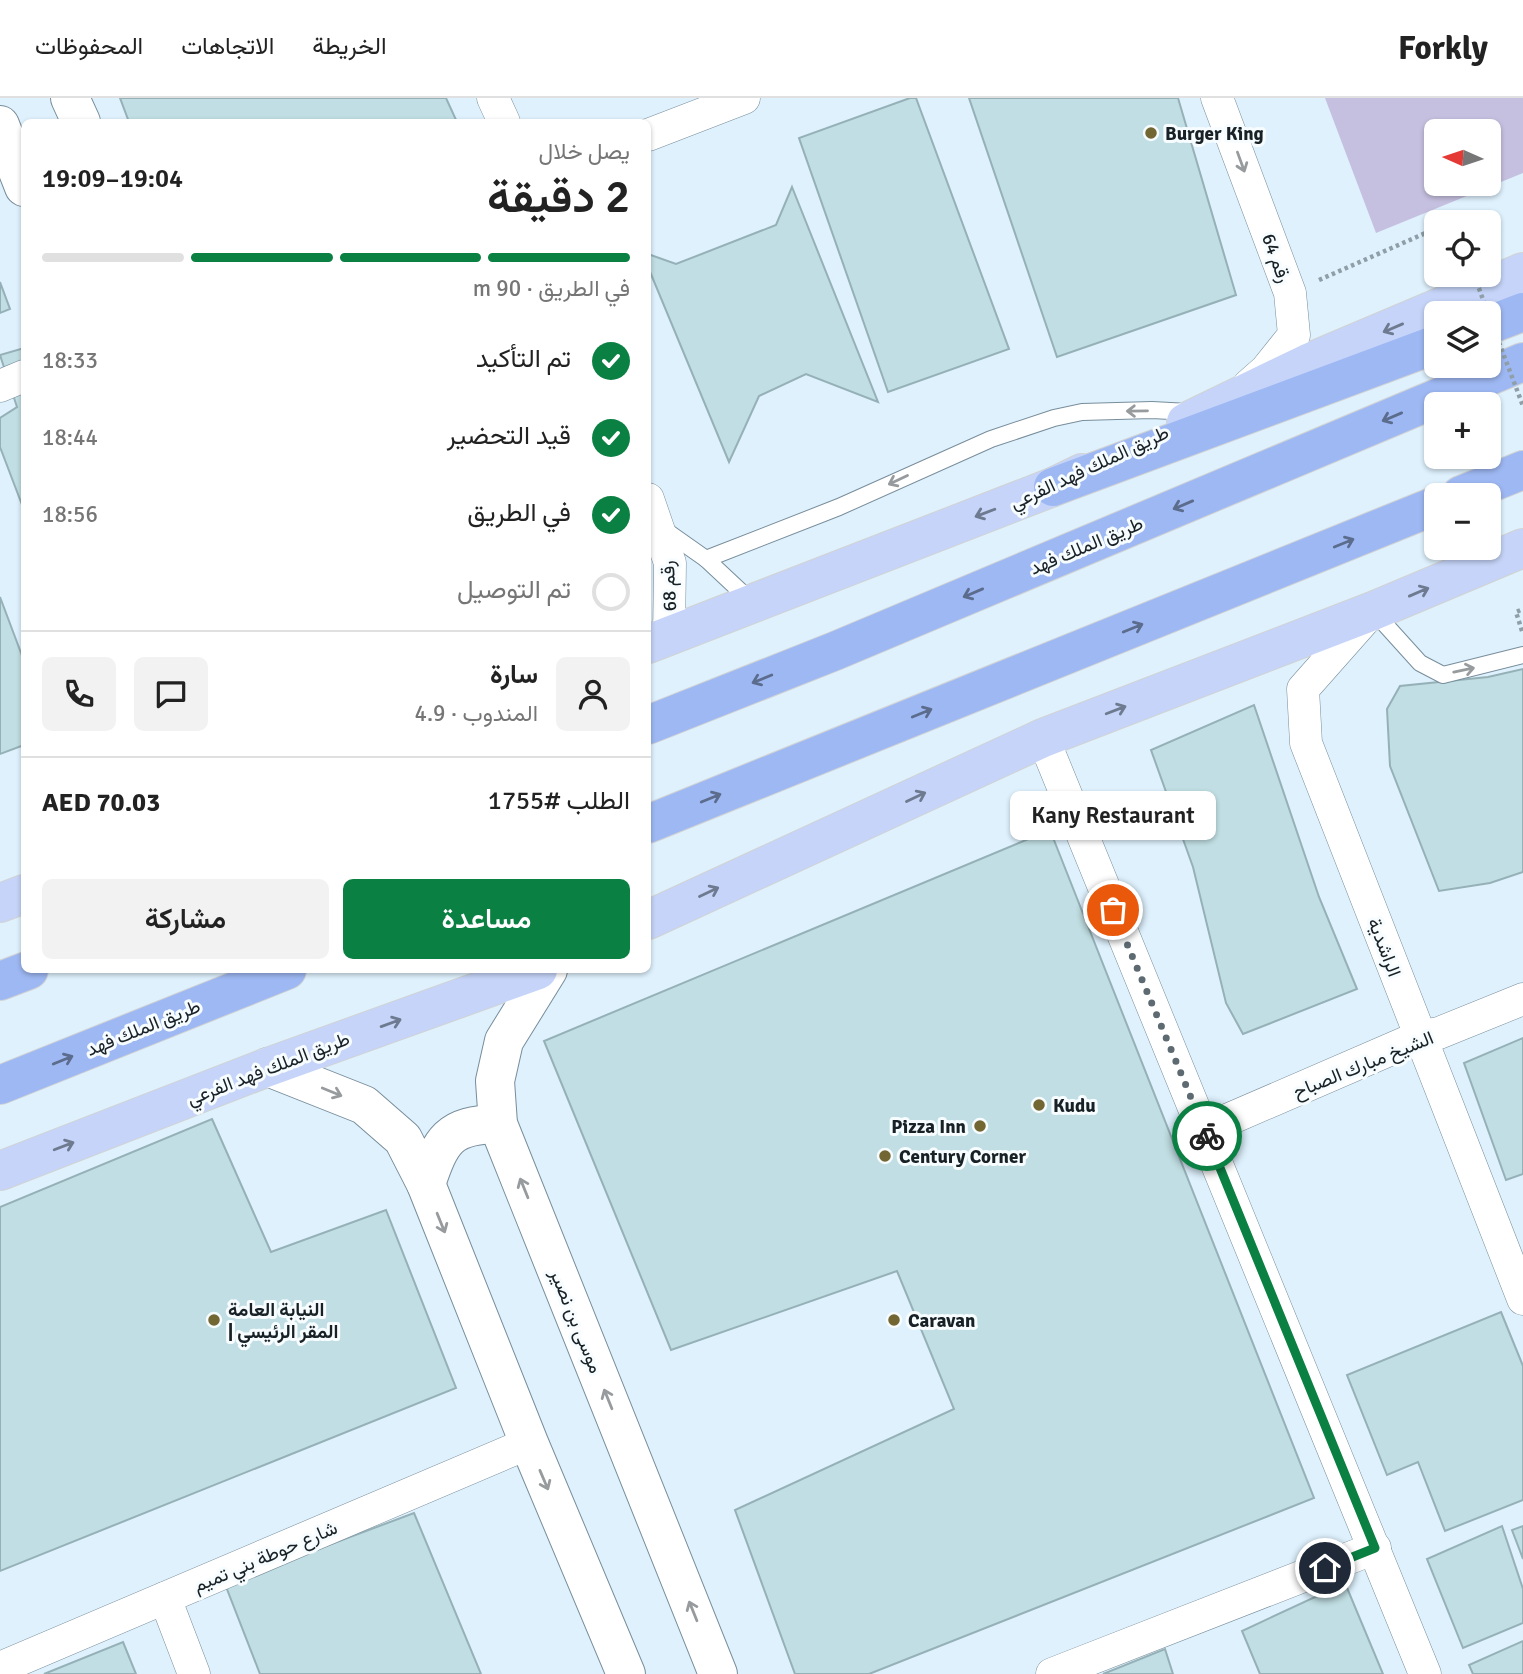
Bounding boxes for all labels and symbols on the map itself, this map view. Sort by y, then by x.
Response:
north arrow [1424,119,1502,196]
place label: Burger King [1165,122,1264,146]
marker: Burger King [1143,125,1159,141]
one-way arrow [1236,150,1249,172]
street label: رقم 64 [1256,230,1296,286]
one-way arrow [1382,322,1404,335]
one-way arrow [1126,404,1149,417]
one-way arrow [1382,411,1404,424]
street label: طريق الملك فهد الفرعي [1006,421,1174,518]
one-way arrow [888,474,909,487]
one-way arrow [1172,499,1194,512]
one-way arrow [975,508,997,521]
street label: طريق الملك فهد [1026,511,1147,581]
one-way arrow [1332,535,1354,548]
street label: رقم 68 [656,560,682,612]
one-way arrow [1407,584,1429,597]
one-way arrow [962,587,984,600]
one-way arrow [1121,621,1143,634]
one-way arrow [1452,663,1475,677]
one-way arrow [752,674,774,687]
one-way arrow [1104,703,1126,715]
one-way arrow [910,706,932,719]
one-way arrow [905,789,926,803]
one-way arrow [699,791,721,804]
callout: Kany Restaurant [1010,791,1216,840]
pin [1083,880,1143,940]
one-way arrow [698,885,720,898]
street label: الراشدية [1362,914,1406,980]
street label: طريق الملك فهد [83,994,204,1062]
one-way arrow [379,1015,401,1028]
street label: الشيخ مبارك الصباح [1290,1026,1438,1105]
street label: طريق الملك فهد الفرعي [183,1027,354,1114]
one-way arrow [52,1052,74,1065]
one-way arrow [320,1087,342,1100]
place label: Kudu [1053,1094,1096,1118]
marker: Kudu [1031,1097,1047,1113]
courier [1172,1101,1242,1171]
place label: Pizza Inn [891,1115,966,1139]
marker: Pizza Inn [972,1118,988,1134]
one-way arrow [52,1139,74,1152]
place label: Century Corner [899,1145,1026,1169]
marker: Century Corner [877,1148,893,1164]
one-way arrow [516,1178,529,1200]
one-way arrow [436,1212,449,1233]
street label: موسى بن نصير [544,1265,608,1377]
place label: النيابة العامة | المقر الرئيسي [228,1298,338,1348]
place label: Caravan [908,1309,975,1333]
marker: النيابة العامة | المقر الرئيسي [206,1312,222,1328]
marker: Caravan [886,1312,902,1328]
one-way arrow [601,1389,614,1411]
one-way arrow [539,1468,552,1490]
street label: شارع حوطة بني تميم [190,1516,342,1601]
pin [1295,1538,1355,1598]
one-way arrow [685,1600,698,1622]

